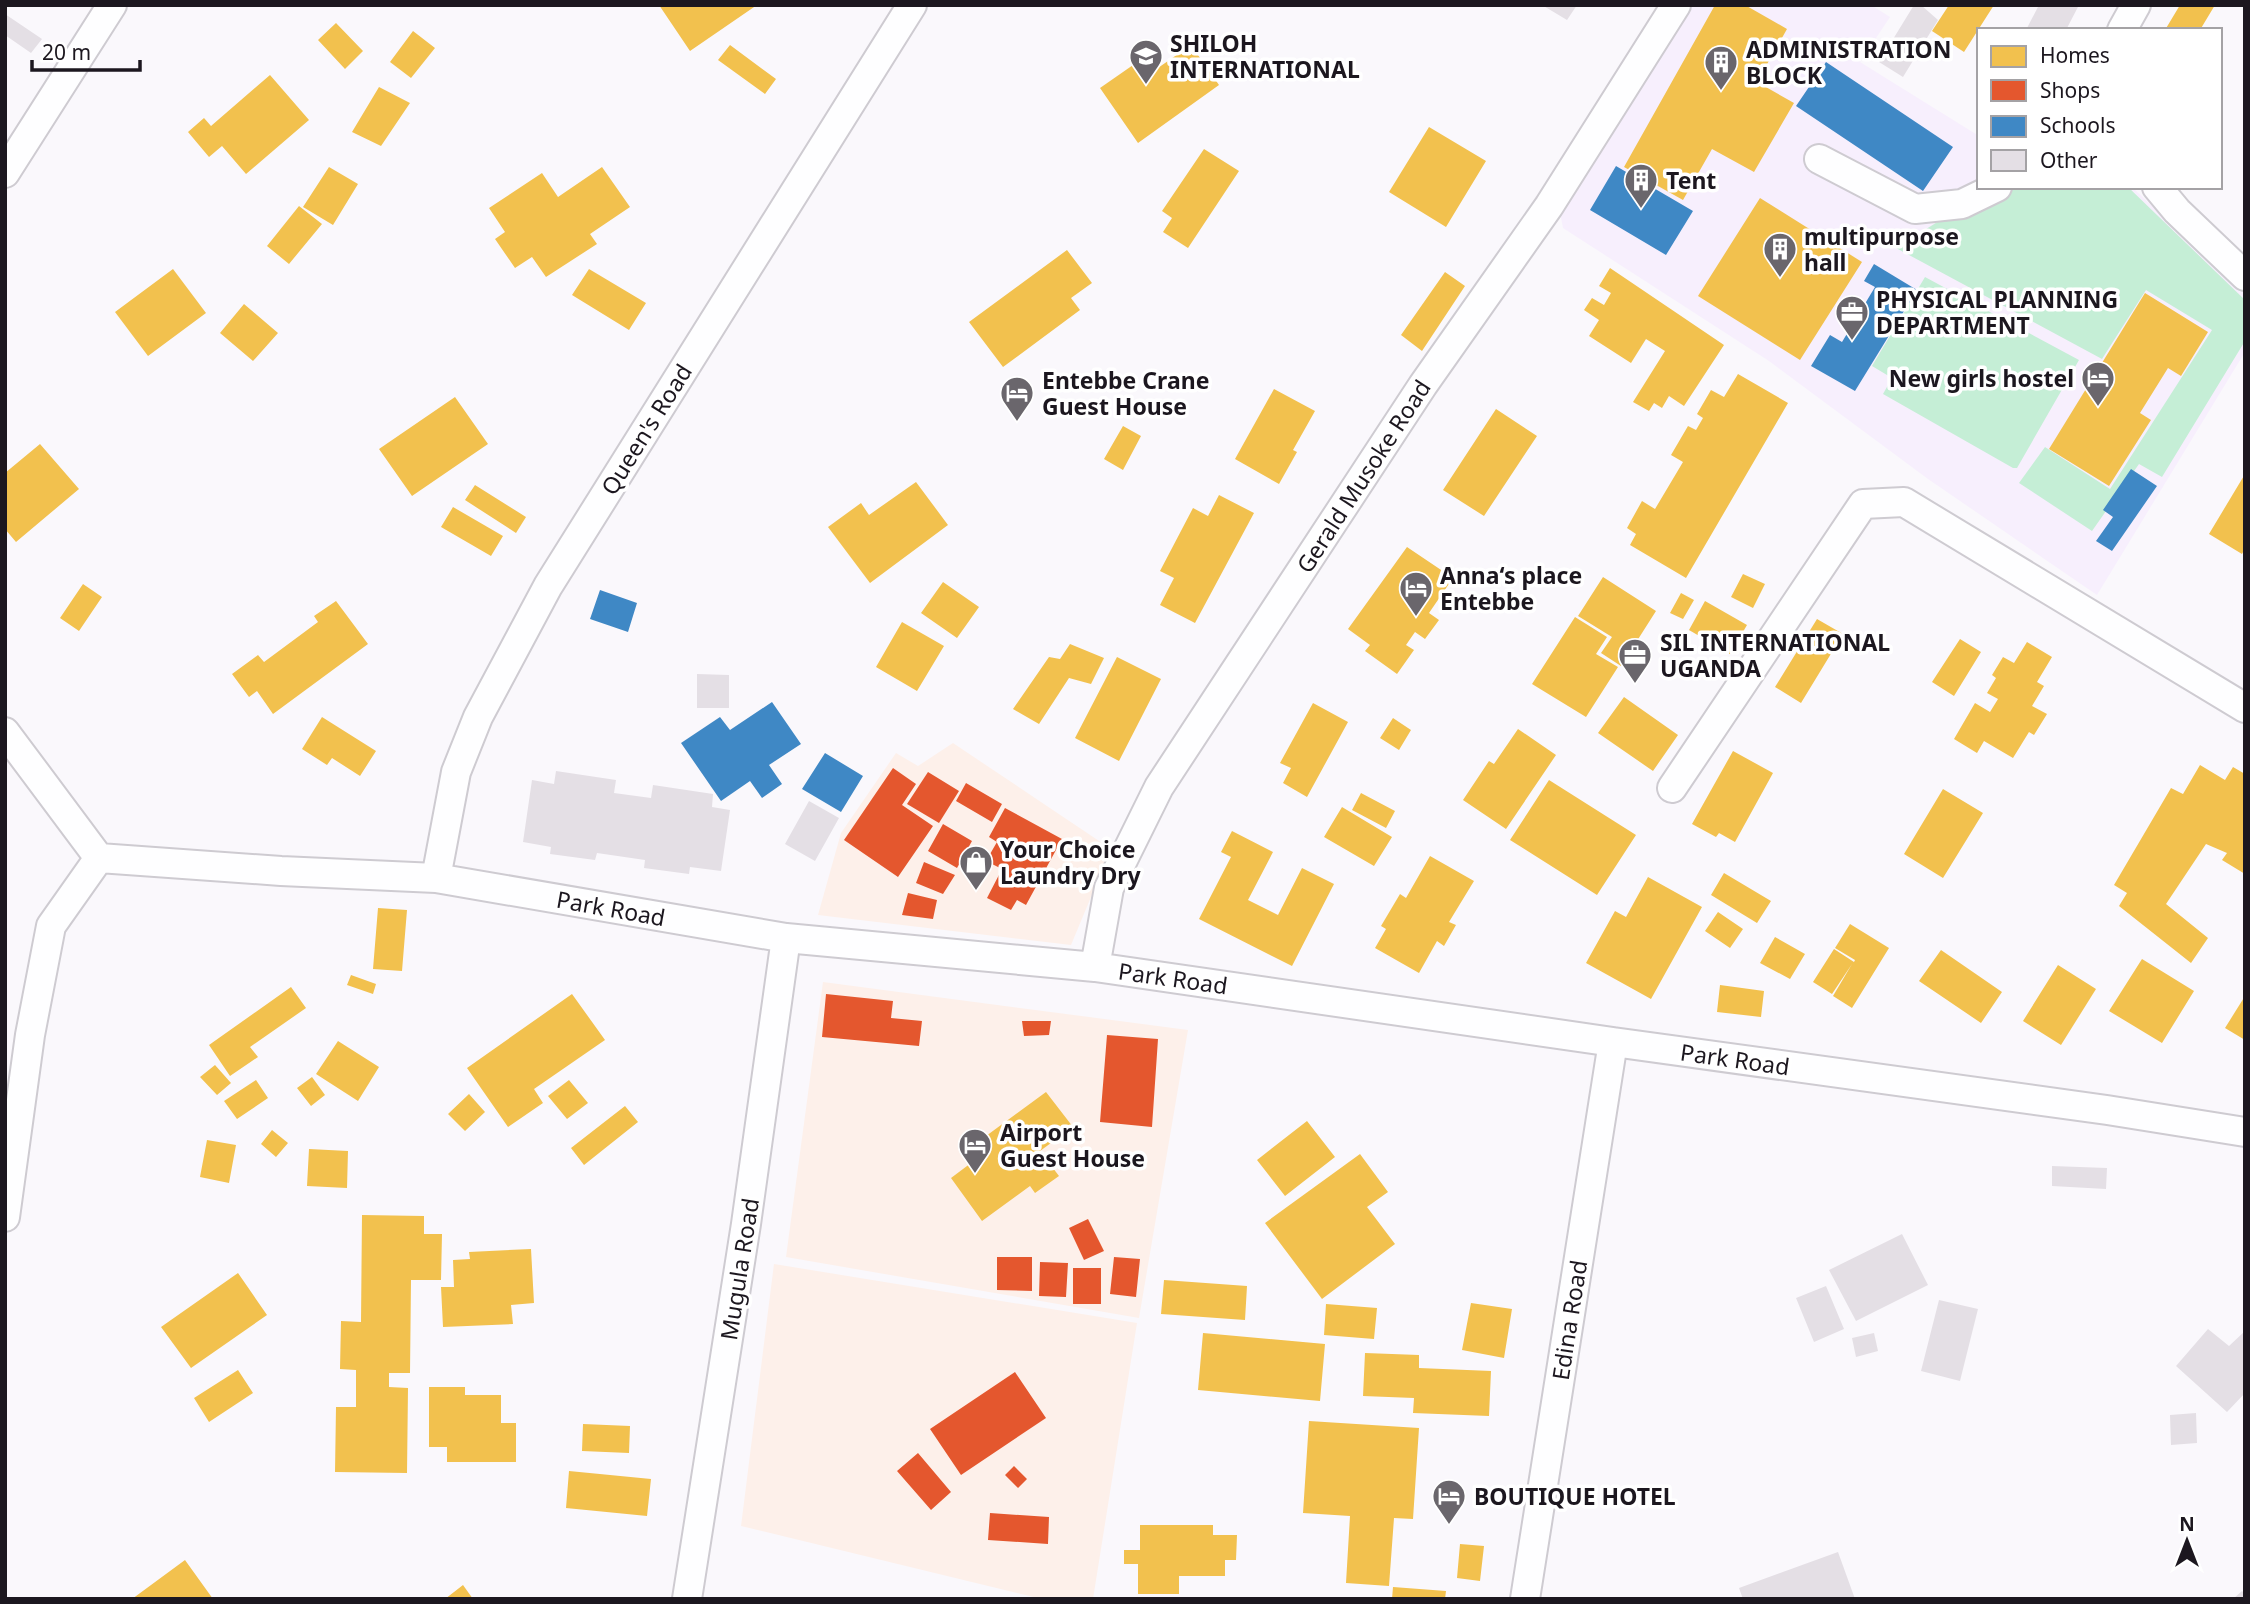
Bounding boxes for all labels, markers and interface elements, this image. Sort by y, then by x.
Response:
place label: SHILOH INTERNATIONAL [1170,27,1360,85]
scale bar [32,28,140,72]
legend [1977,28,2222,189]
place label: ADMINISTRATION BLOCK [1746,33,1951,91]
school or university icon: SHILOH INTERNATIONAL [1127,37,1165,86]
text: 20 m [42,38,91,66]
text: Homes [2040,41,2110,69]
building icon: ADMINISTRATION BLOCK [1702,43,1740,92]
text: Shops [2040,76,2100,104]
text: Schools [2040,111,2115,139]
text: Other [2040,146,2098,174]
building icon: Tent [1622,161,1660,210]
place label: Tent [1666,164,1716,196]
place label: multipurpose hall [1804,220,1959,278]
building icon: multipurpose hall [1761,230,1799,279]
place label: PHYSICAL PLANNING DEPARTMENT [1876,283,2118,341]
office icon: PHYSICAL PLANNING DEPARTMENT [1833,293,1871,342]
street label: Queen's Road [593,357,699,501]
hotel icon: New girls hostel [2079,359,2117,408]
place label: New girls hostel [1889,362,2074,394]
place label: Entebbe Crane Guest House [1042,364,1209,422]
street label: Gerald Musoke Road [1289,373,1437,579]
hotel icon: Entebbe Crane Guest House [998,374,1036,423]
place label: Anna‘s place Entebbe [1440,559,1582,617]
hotel icon: Anna‘s place Entebbe [1397,569,1435,618]
place label: SIL INTERNATIONAL UGANDA [1660,626,1890,684]
office icon: SIL INTERNATIONAL UGANDA [1616,636,1654,685]
place label: Your Choice Laundry Dry [1000,833,1142,891]
shop icon: Your Choice Laundry Dry [957,843,995,892]
street label: Park Road [554,883,668,933]
street label: Park Road [1116,955,1230,1001]
street label: Park Road [1678,1036,1792,1082]
place label: Airport Guest House [1000,1116,1145,1174]
hotel icon: Airport Guest House [956,1126,994,1175]
street label: Mugula Road [712,1196,766,1342]
street label: Edina Road [1544,1258,1594,1382]
hotel icon: BOUTIQUE HOTEL [1430,1477,1468,1526]
place label: BOUTIQUE HOTEL [1474,1480,1676,1512]
north arrow [2152,1506,2222,1576]
text: N [2179,1511,2195,1537]

